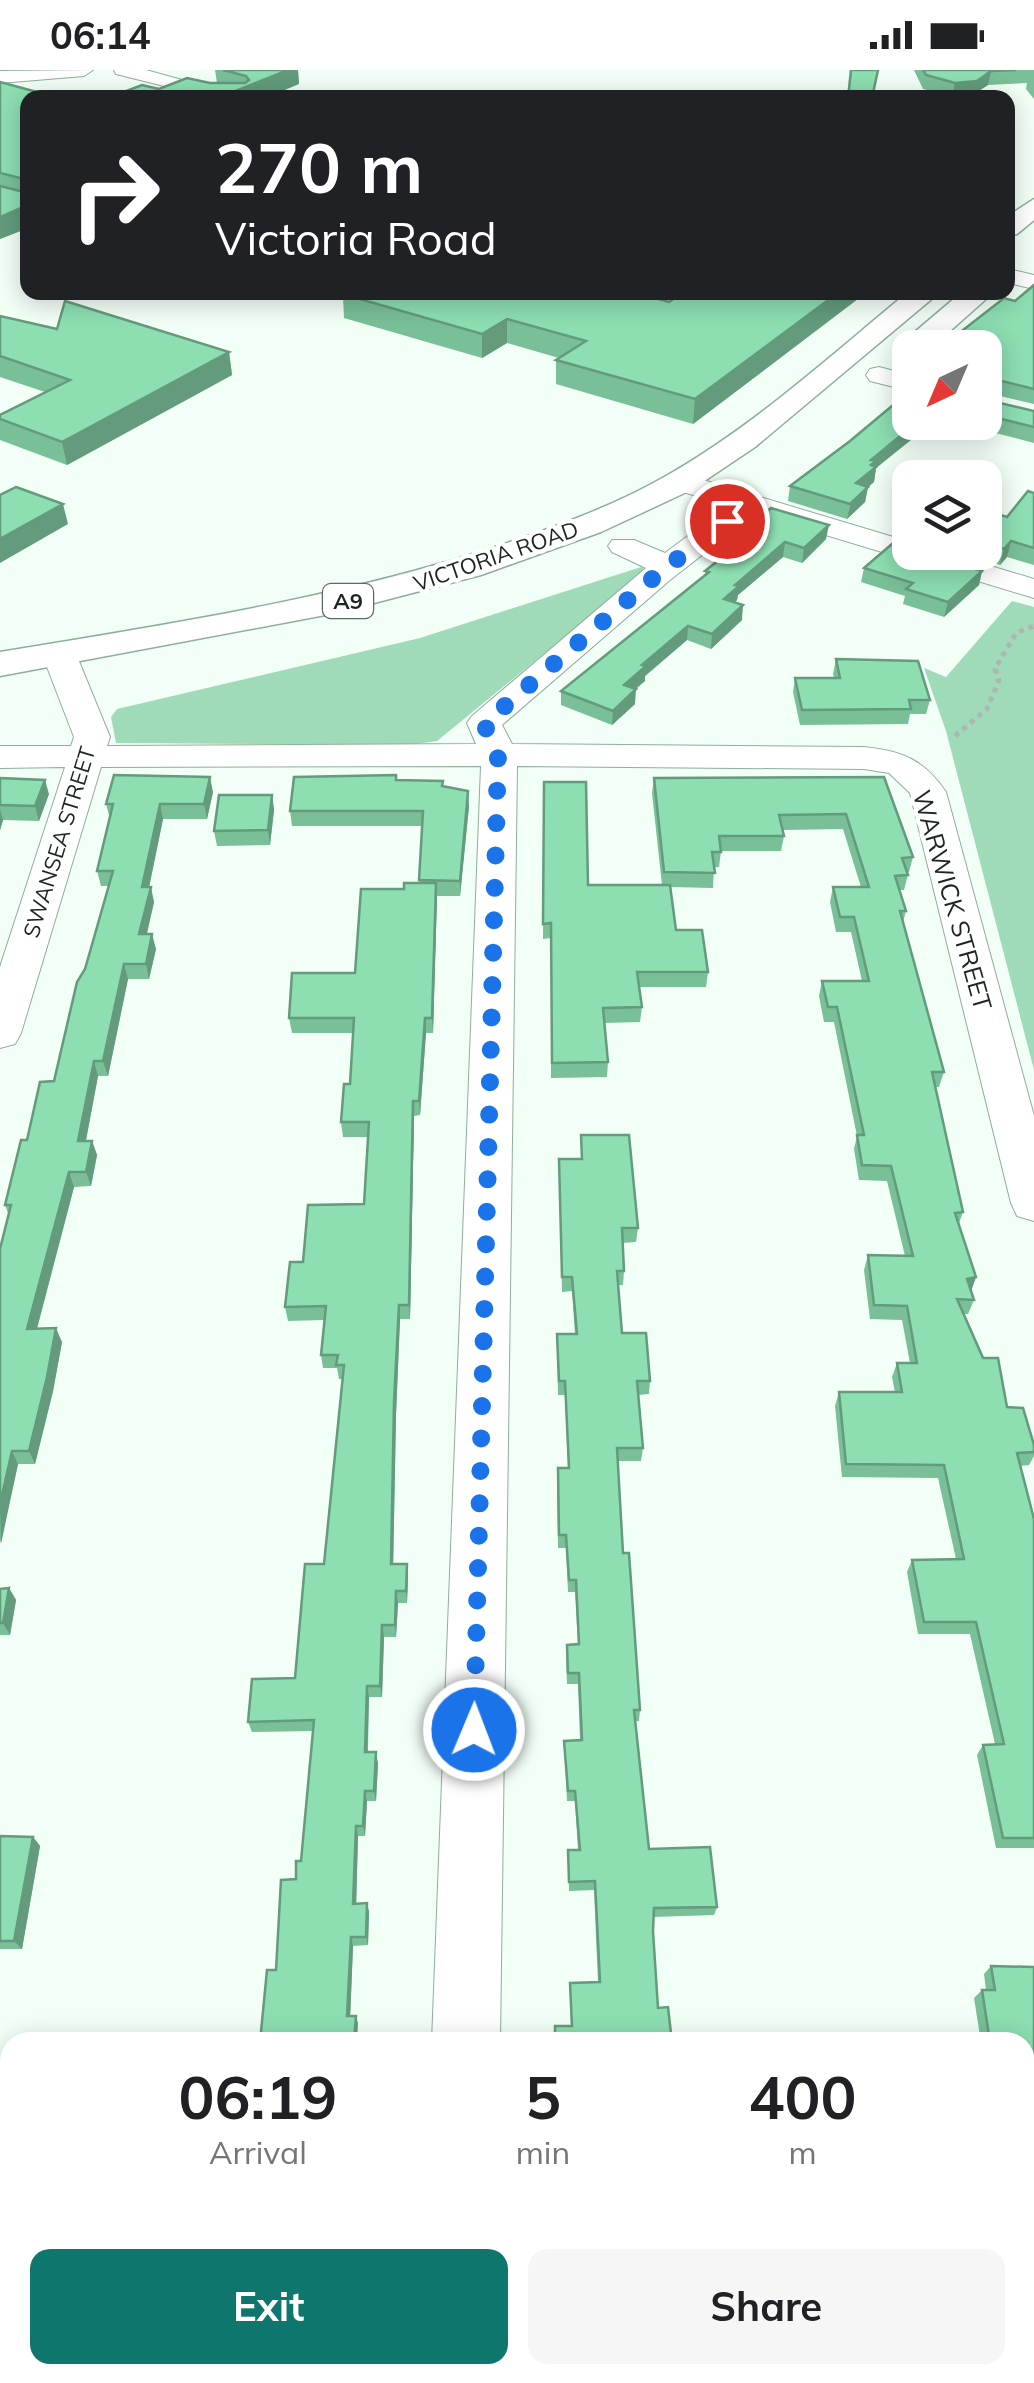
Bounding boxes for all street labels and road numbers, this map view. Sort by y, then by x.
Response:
street label: VICTORIA ROAD [410,515,582,597]
road number: A9 [323,584,373,618]
street label: SWANSEA STREET [17,743,101,941]
street label: WARWICK STREET [907,786,999,1014]

